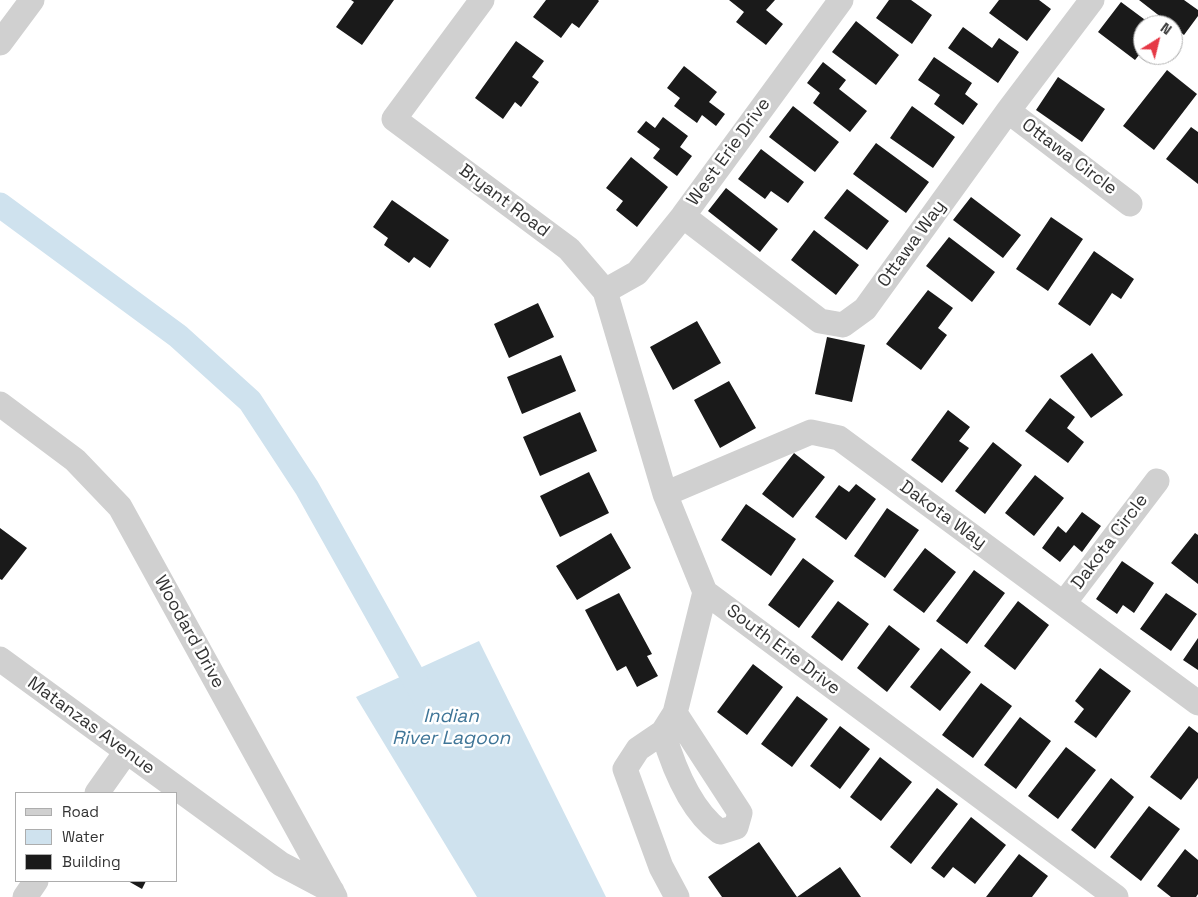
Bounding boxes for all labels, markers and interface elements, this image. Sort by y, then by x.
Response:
north arrow [1133,15,1183,65]
text: N [1157,19,1175,39]
street label: West Erie Drive [683,94,775,210]
street label: Ottawa Circle [1017,114,1121,200]
street label: Bryant Road [454,160,554,242]
street label: Ottawa Way [873,196,951,292]
street label: Dakota Way [895,476,991,554]
street label: Dakota Circle [1067,490,1153,594]
street label: Woodard Drive [149,572,229,692]
street label: South Erie Drive [722,600,844,700]
street label: Matanzas Avenue [23,673,159,779]
water label: Indian River Lagoon [392,706,510,750]
legend [15,792,178,882]
text: Road [62,802,99,821]
text: Water [62,827,104,846]
text: Building [62,852,121,871]

